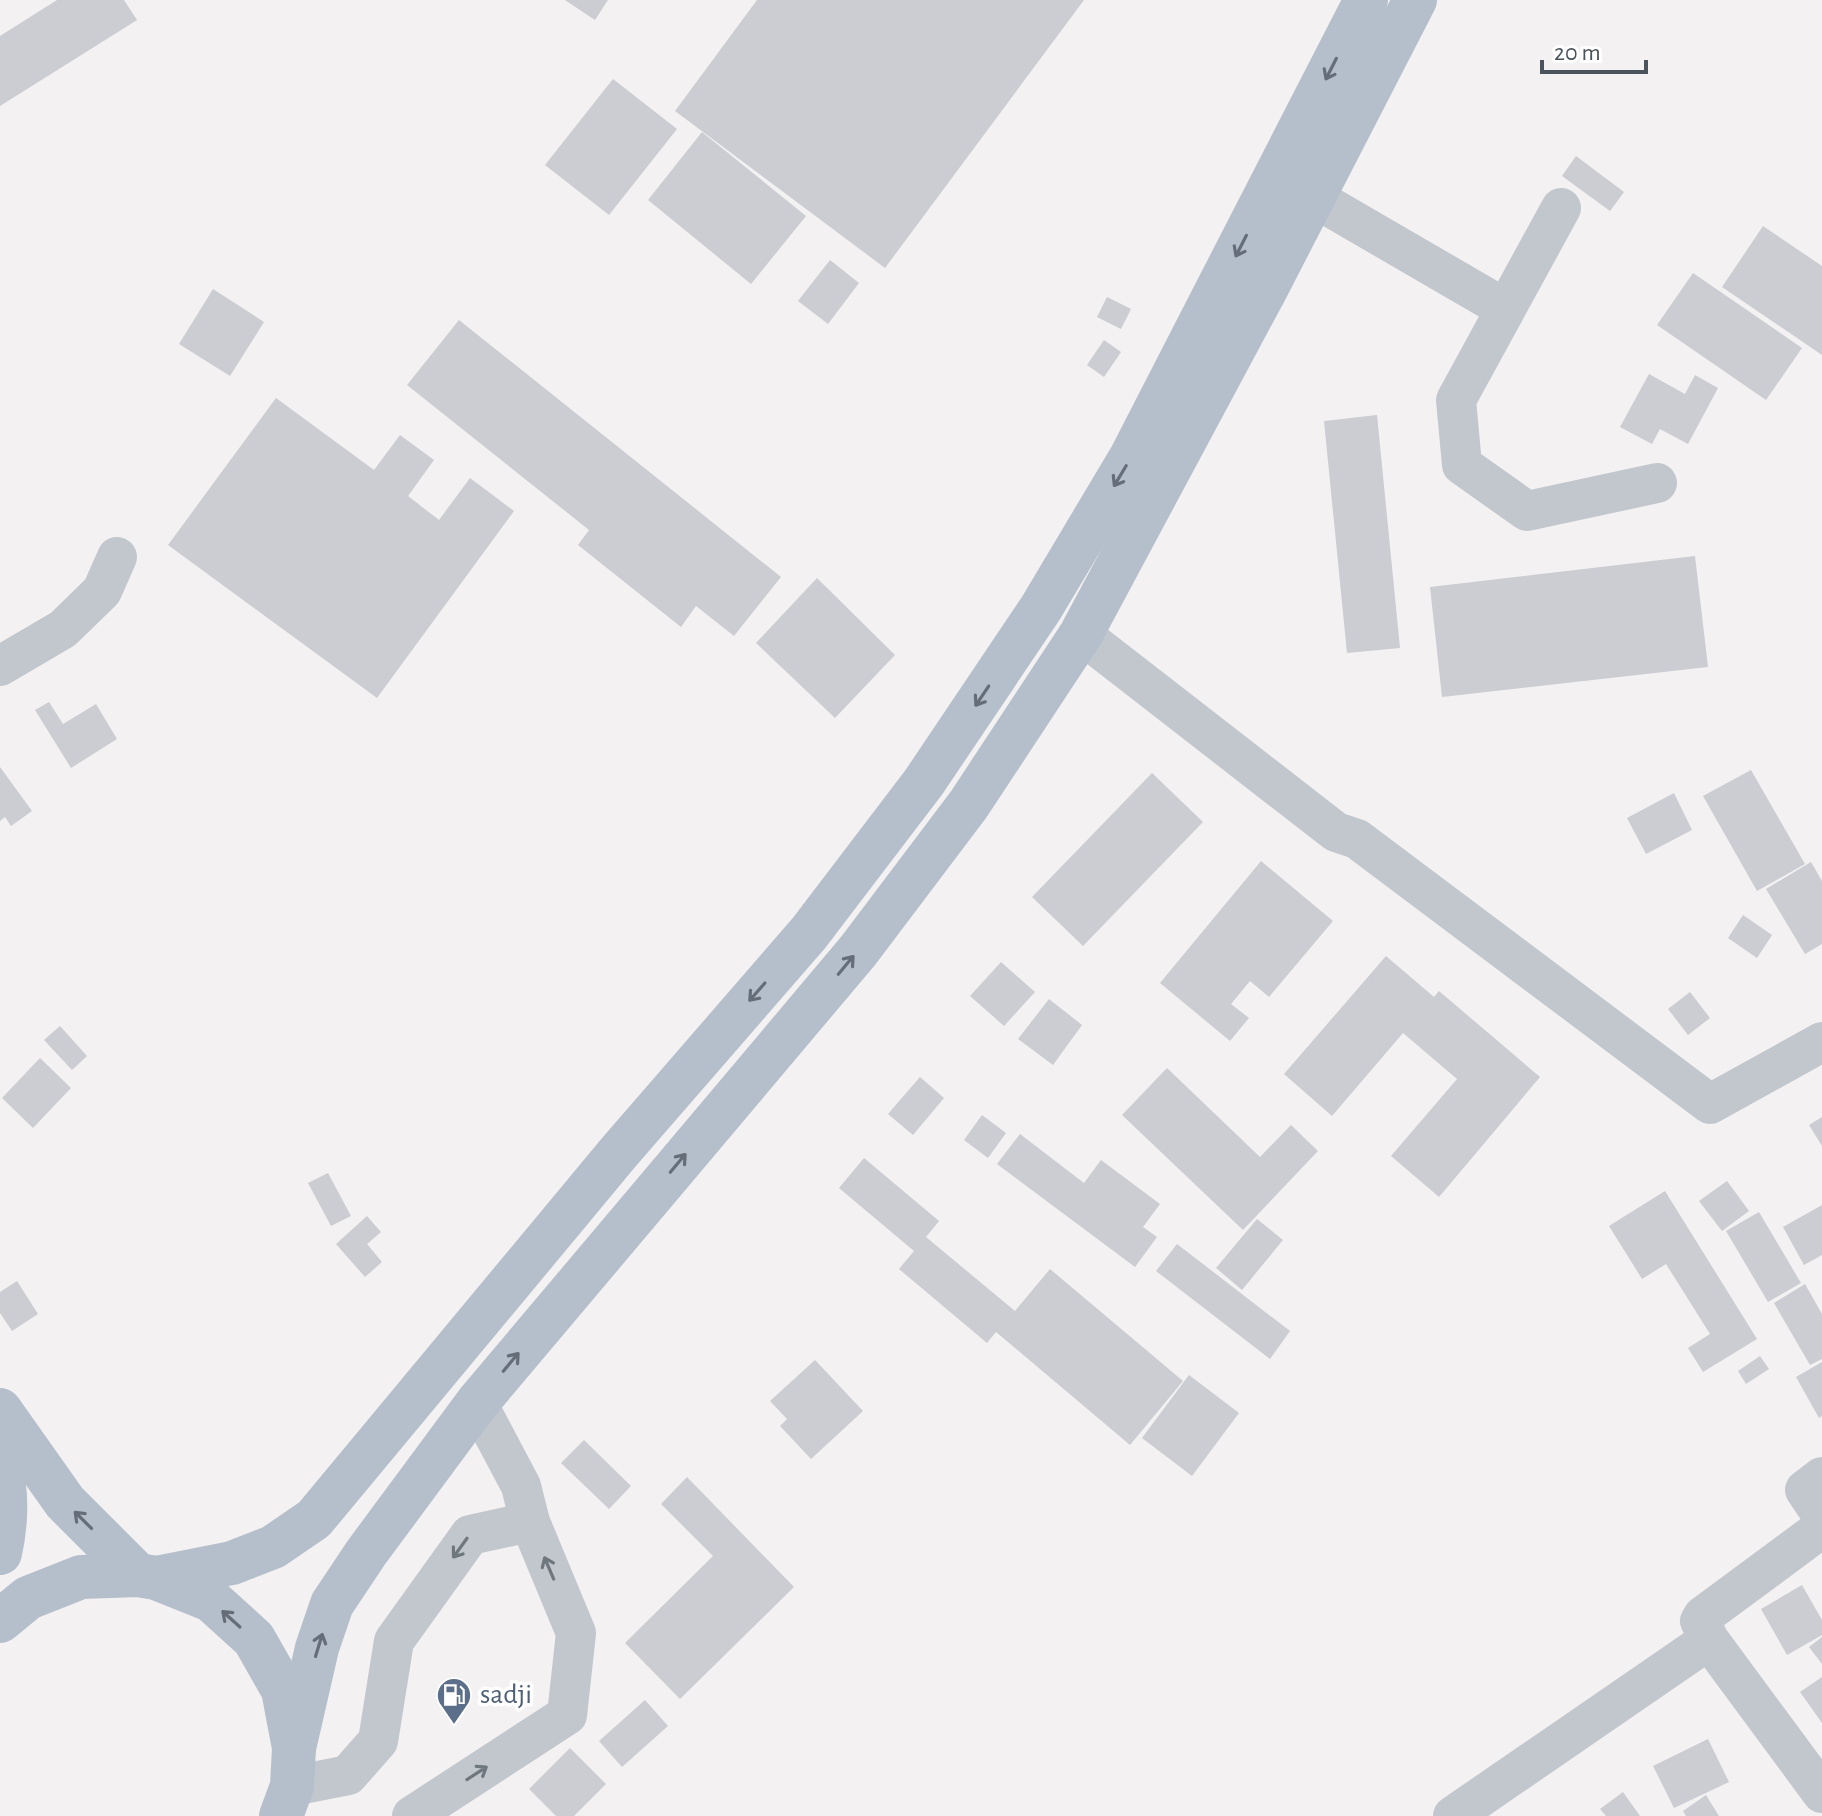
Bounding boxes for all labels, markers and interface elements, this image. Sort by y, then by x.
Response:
scale bar [1542,24,1646,74]
text: 20 m [1554,41,1601,65]
one-way arrow [1322,57,1338,81]
one-way arrow [1232,233,1248,257]
one-way arrow [1112,464,1128,487]
one-way arrow [974,685,990,707]
one-way arrow [837,955,855,975]
one-way arrow [749,982,767,1002]
one-way arrow [669,1153,687,1174]
one-way arrow [502,1353,520,1373]
one-way arrow [74,1511,93,1530]
one-way arrow [452,1537,468,1559]
one-way arrow [541,1556,555,1581]
one-way arrow [222,1610,242,1628]
one-way arrow [313,1633,327,1658]
fuel station icon: sadji [435,1676,473,1726]
place label: sadji [480,1681,532,1709]
one-way arrow [465,1765,488,1781]

